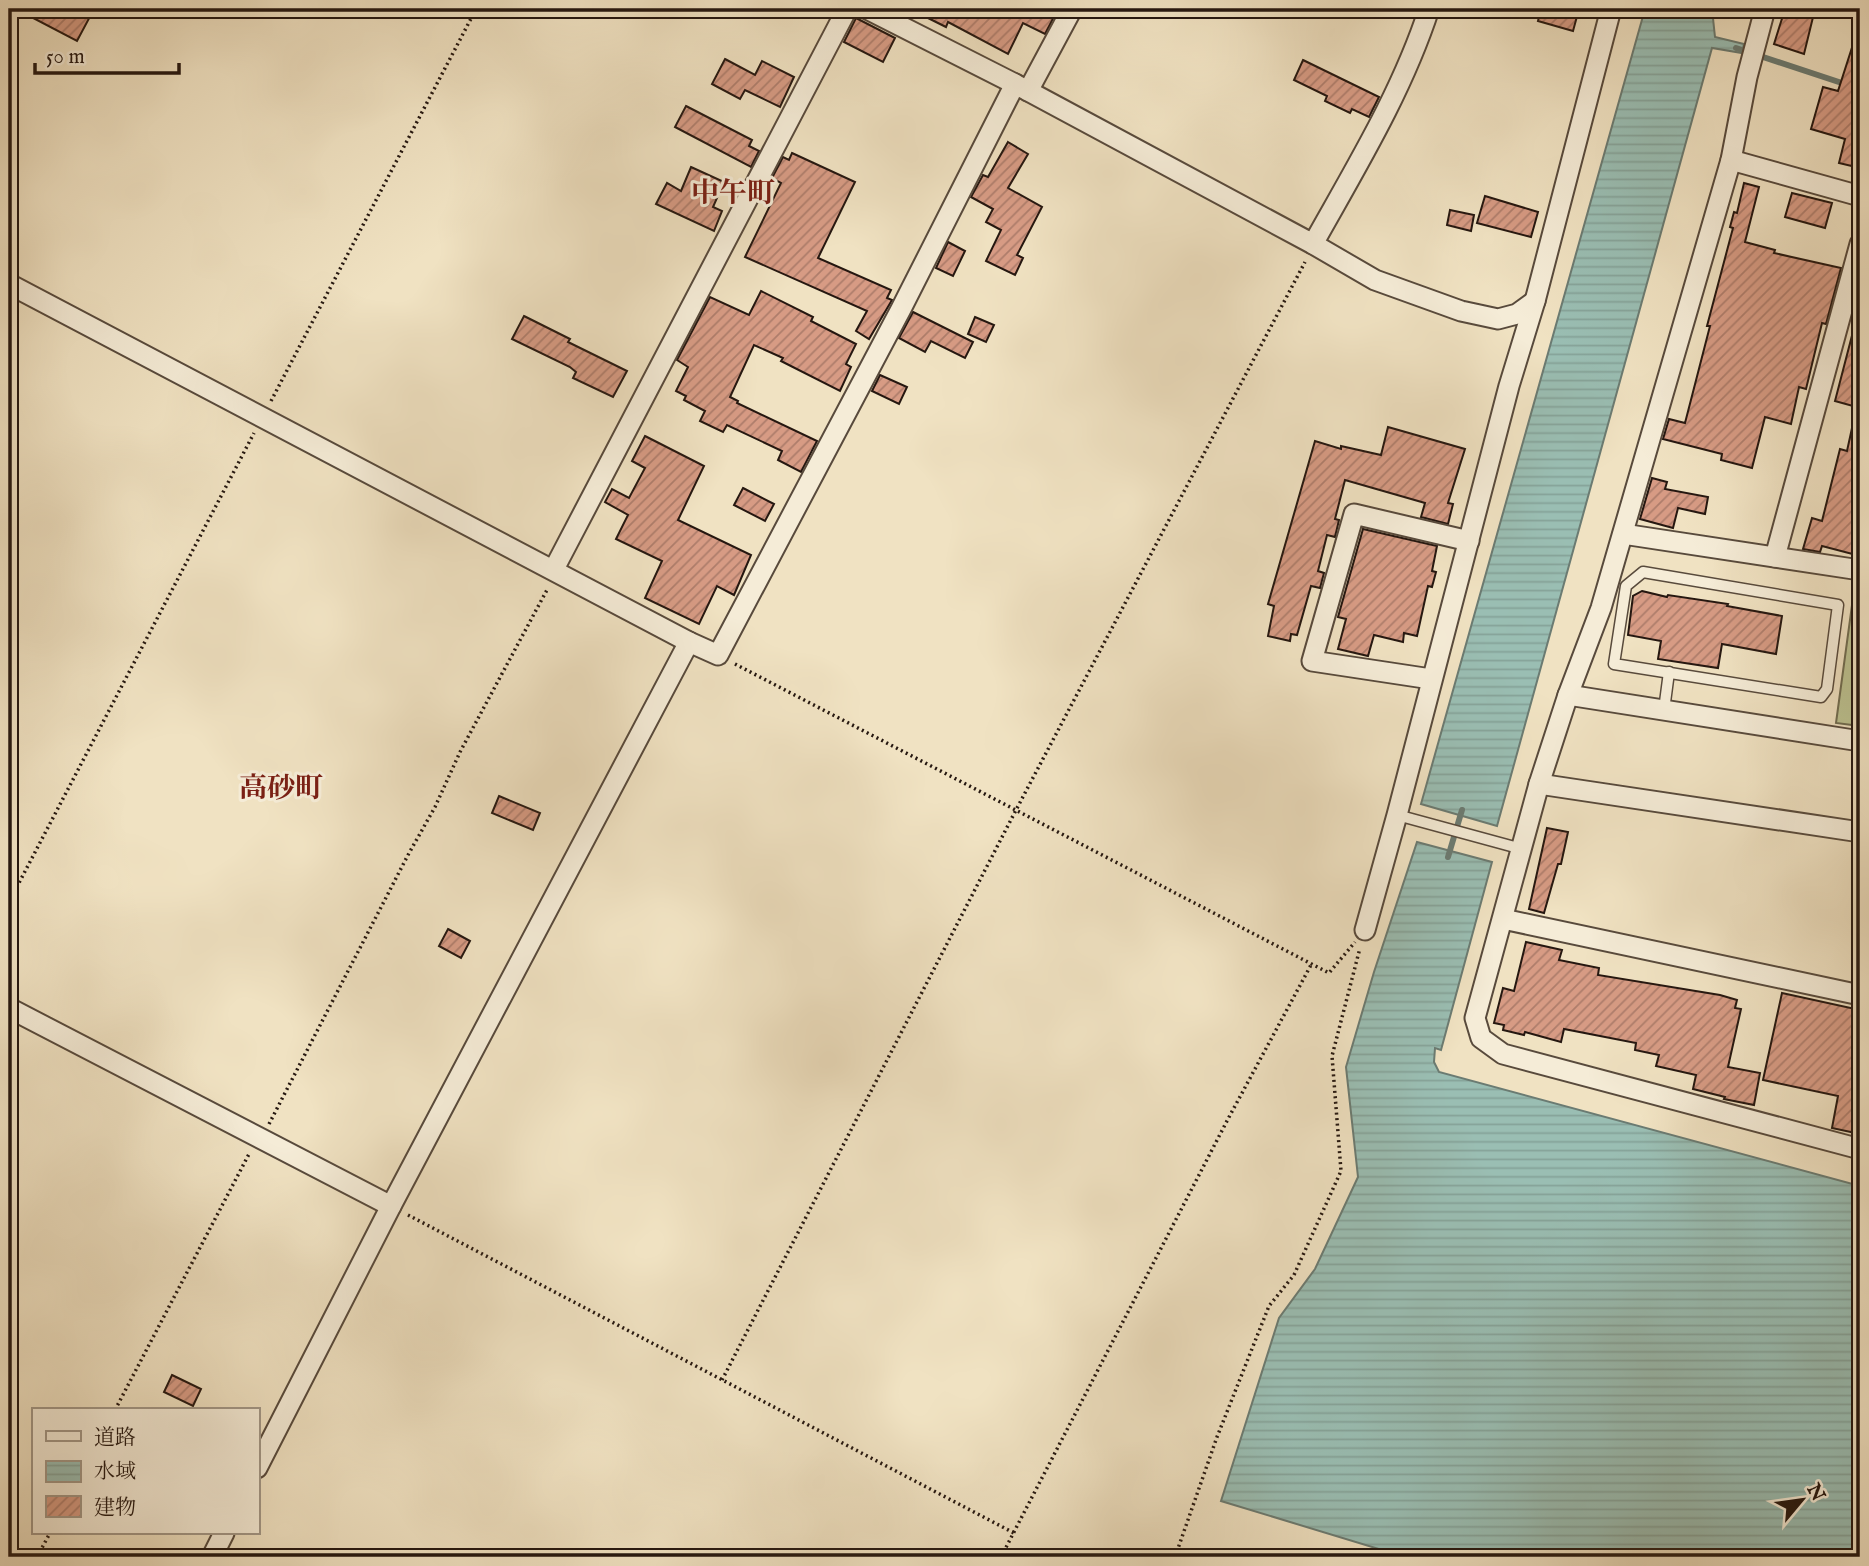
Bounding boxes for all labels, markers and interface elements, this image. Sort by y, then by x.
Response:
scale bar [35,32,178,76]
text: 50 m [46,44,85,71]
district label: 中午町 [691,177,775,212]
district label: 高砂町 [239,772,323,807]
legend [32,1408,259,1534]
text: 道路 [94,1425,136,1452]
text: 水域 [94,1459,136,1486]
north arrow [1768,1464,1838,1534]
text: N [1800,1479,1830,1506]
text: 建物 [94,1495,136,1522]

